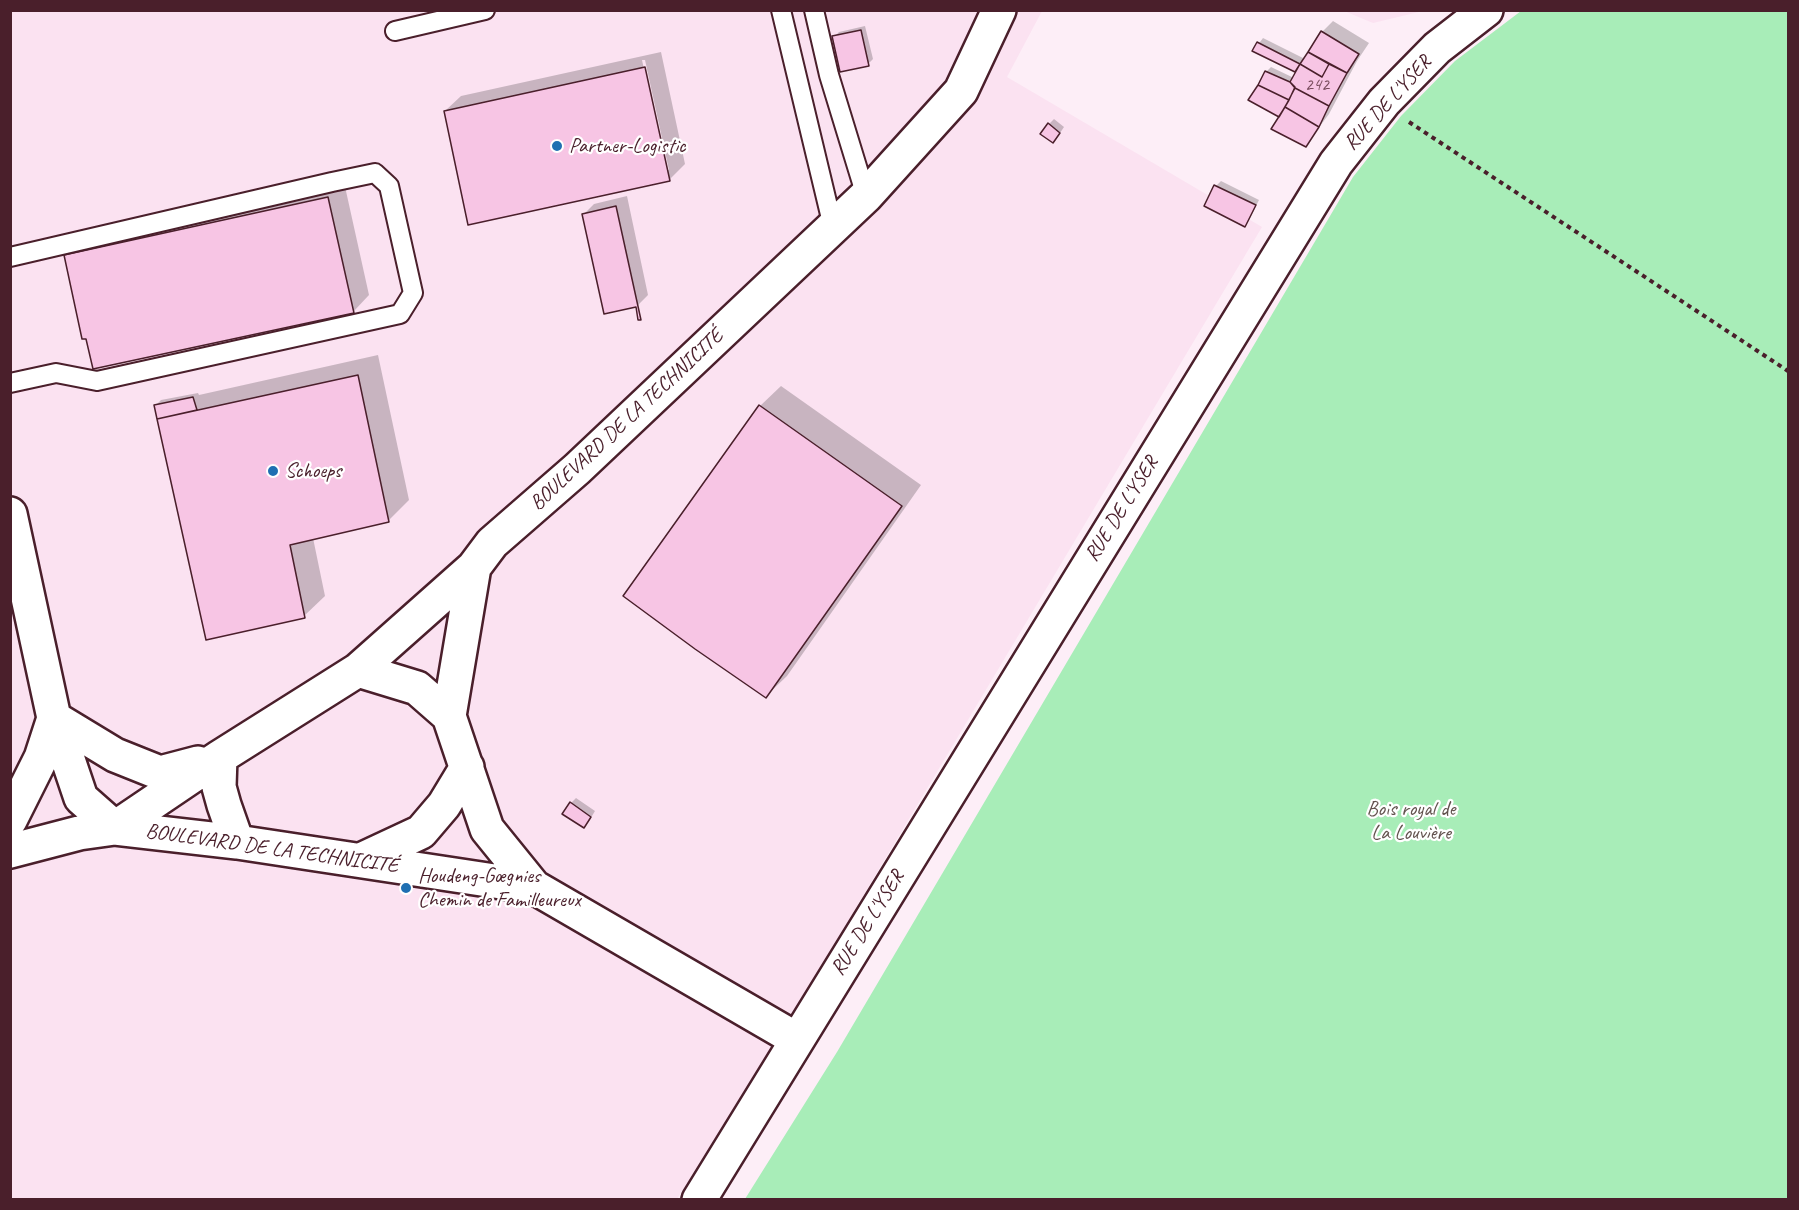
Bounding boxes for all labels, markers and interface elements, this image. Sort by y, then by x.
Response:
street label: RUE DE L'YSER [1339,50,1437,156]
house number: 242 [1305,74,1329,96]
place label: Partner-Logistic [569,133,686,159]
marker: Partner-Logistic [550,139,564,153]
street label: BOULEVARD DE LA TECHNICITÉ [525,324,729,516]
street label: RUE DE L'YSER [1080,452,1164,566]
place label: Schoeps [285,458,341,484]
marker: Schoeps [266,464,280,478]
park label: Bois royal de La Louvière [1367,796,1455,846]
street label: BOULEVARD DE LA TECHNICITÉ [144,819,400,879]
place label: Houdeng-Gœgnies Chemin de Familleureux [418,863,581,913]
street label: RUE DE L'YSER [826,866,910,980]
marker: Houdeng-Gœgnies Chemin de Familleureux [399,881,413,895]

